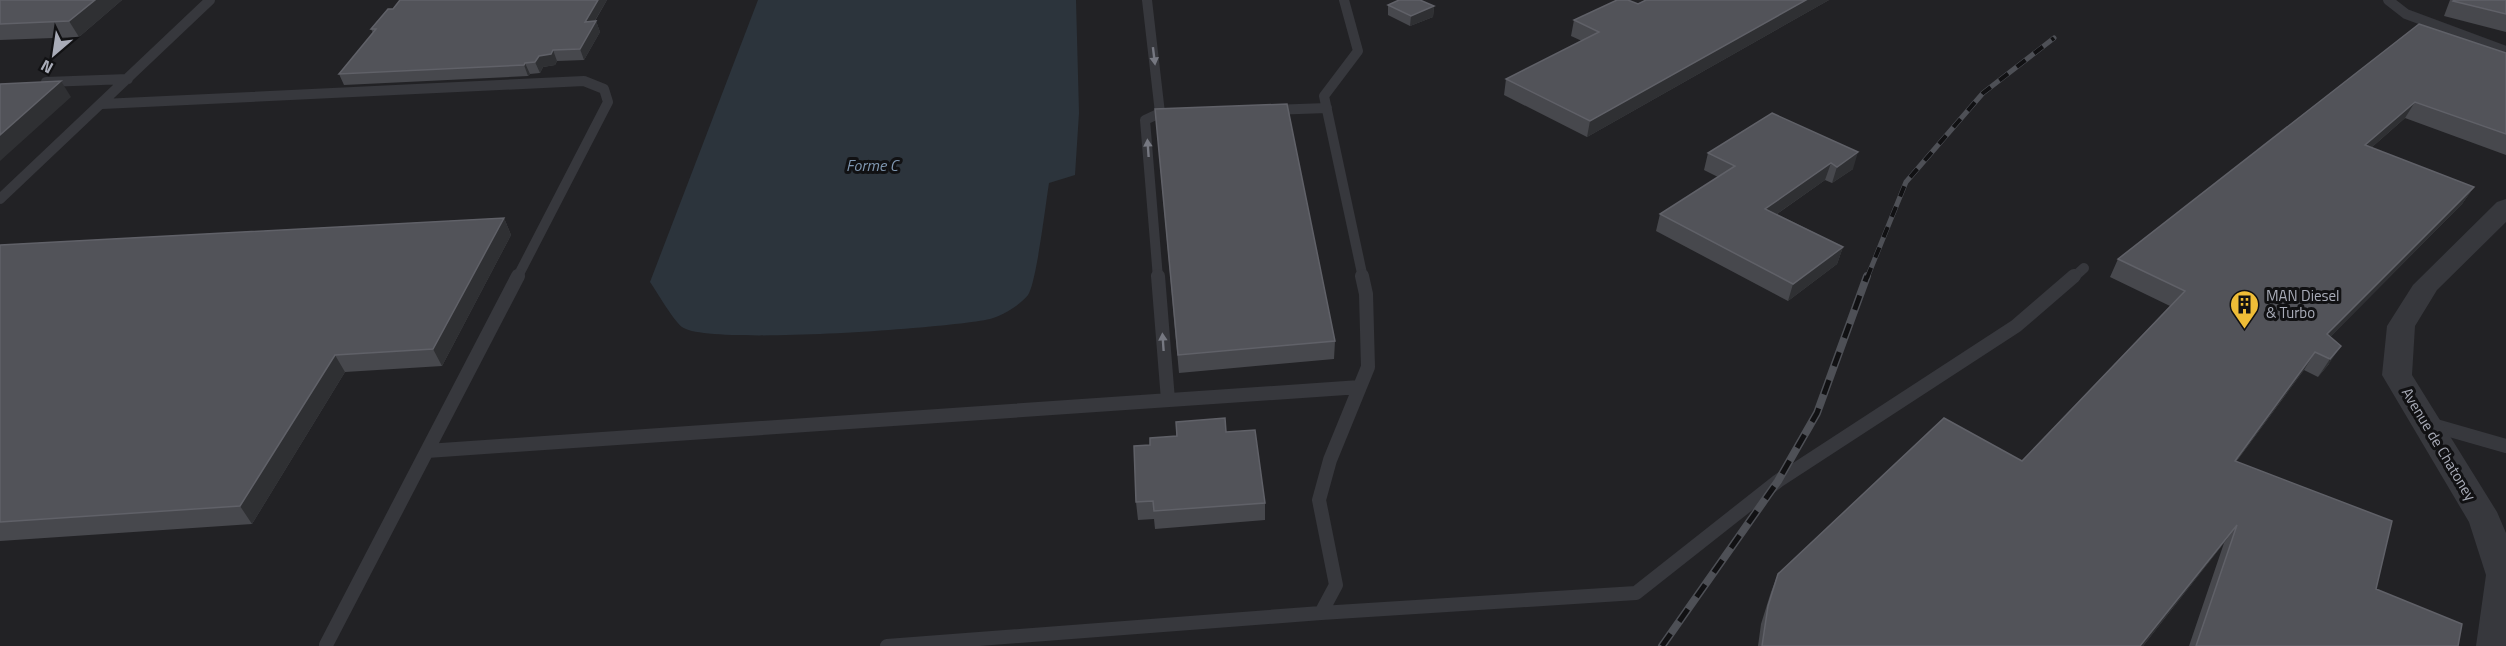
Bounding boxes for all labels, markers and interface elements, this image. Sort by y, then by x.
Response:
north arrow [24,24,84,84]
one-way arrow [1149,47,1159,66]
text: N [36,54,57,80]
one-way arrow [1143,138,1152,157]
water label: Forme C [846,153,901,177]
place label: MAN Diesel & Turbo [2266,284,2340,324]
building icon: MAN Diesel & Turbo [2229,288,2261,330]
one-way arrow [1158,333,1168,352]
street label: Avenue de Chatoney [2396,383,2482,505]

